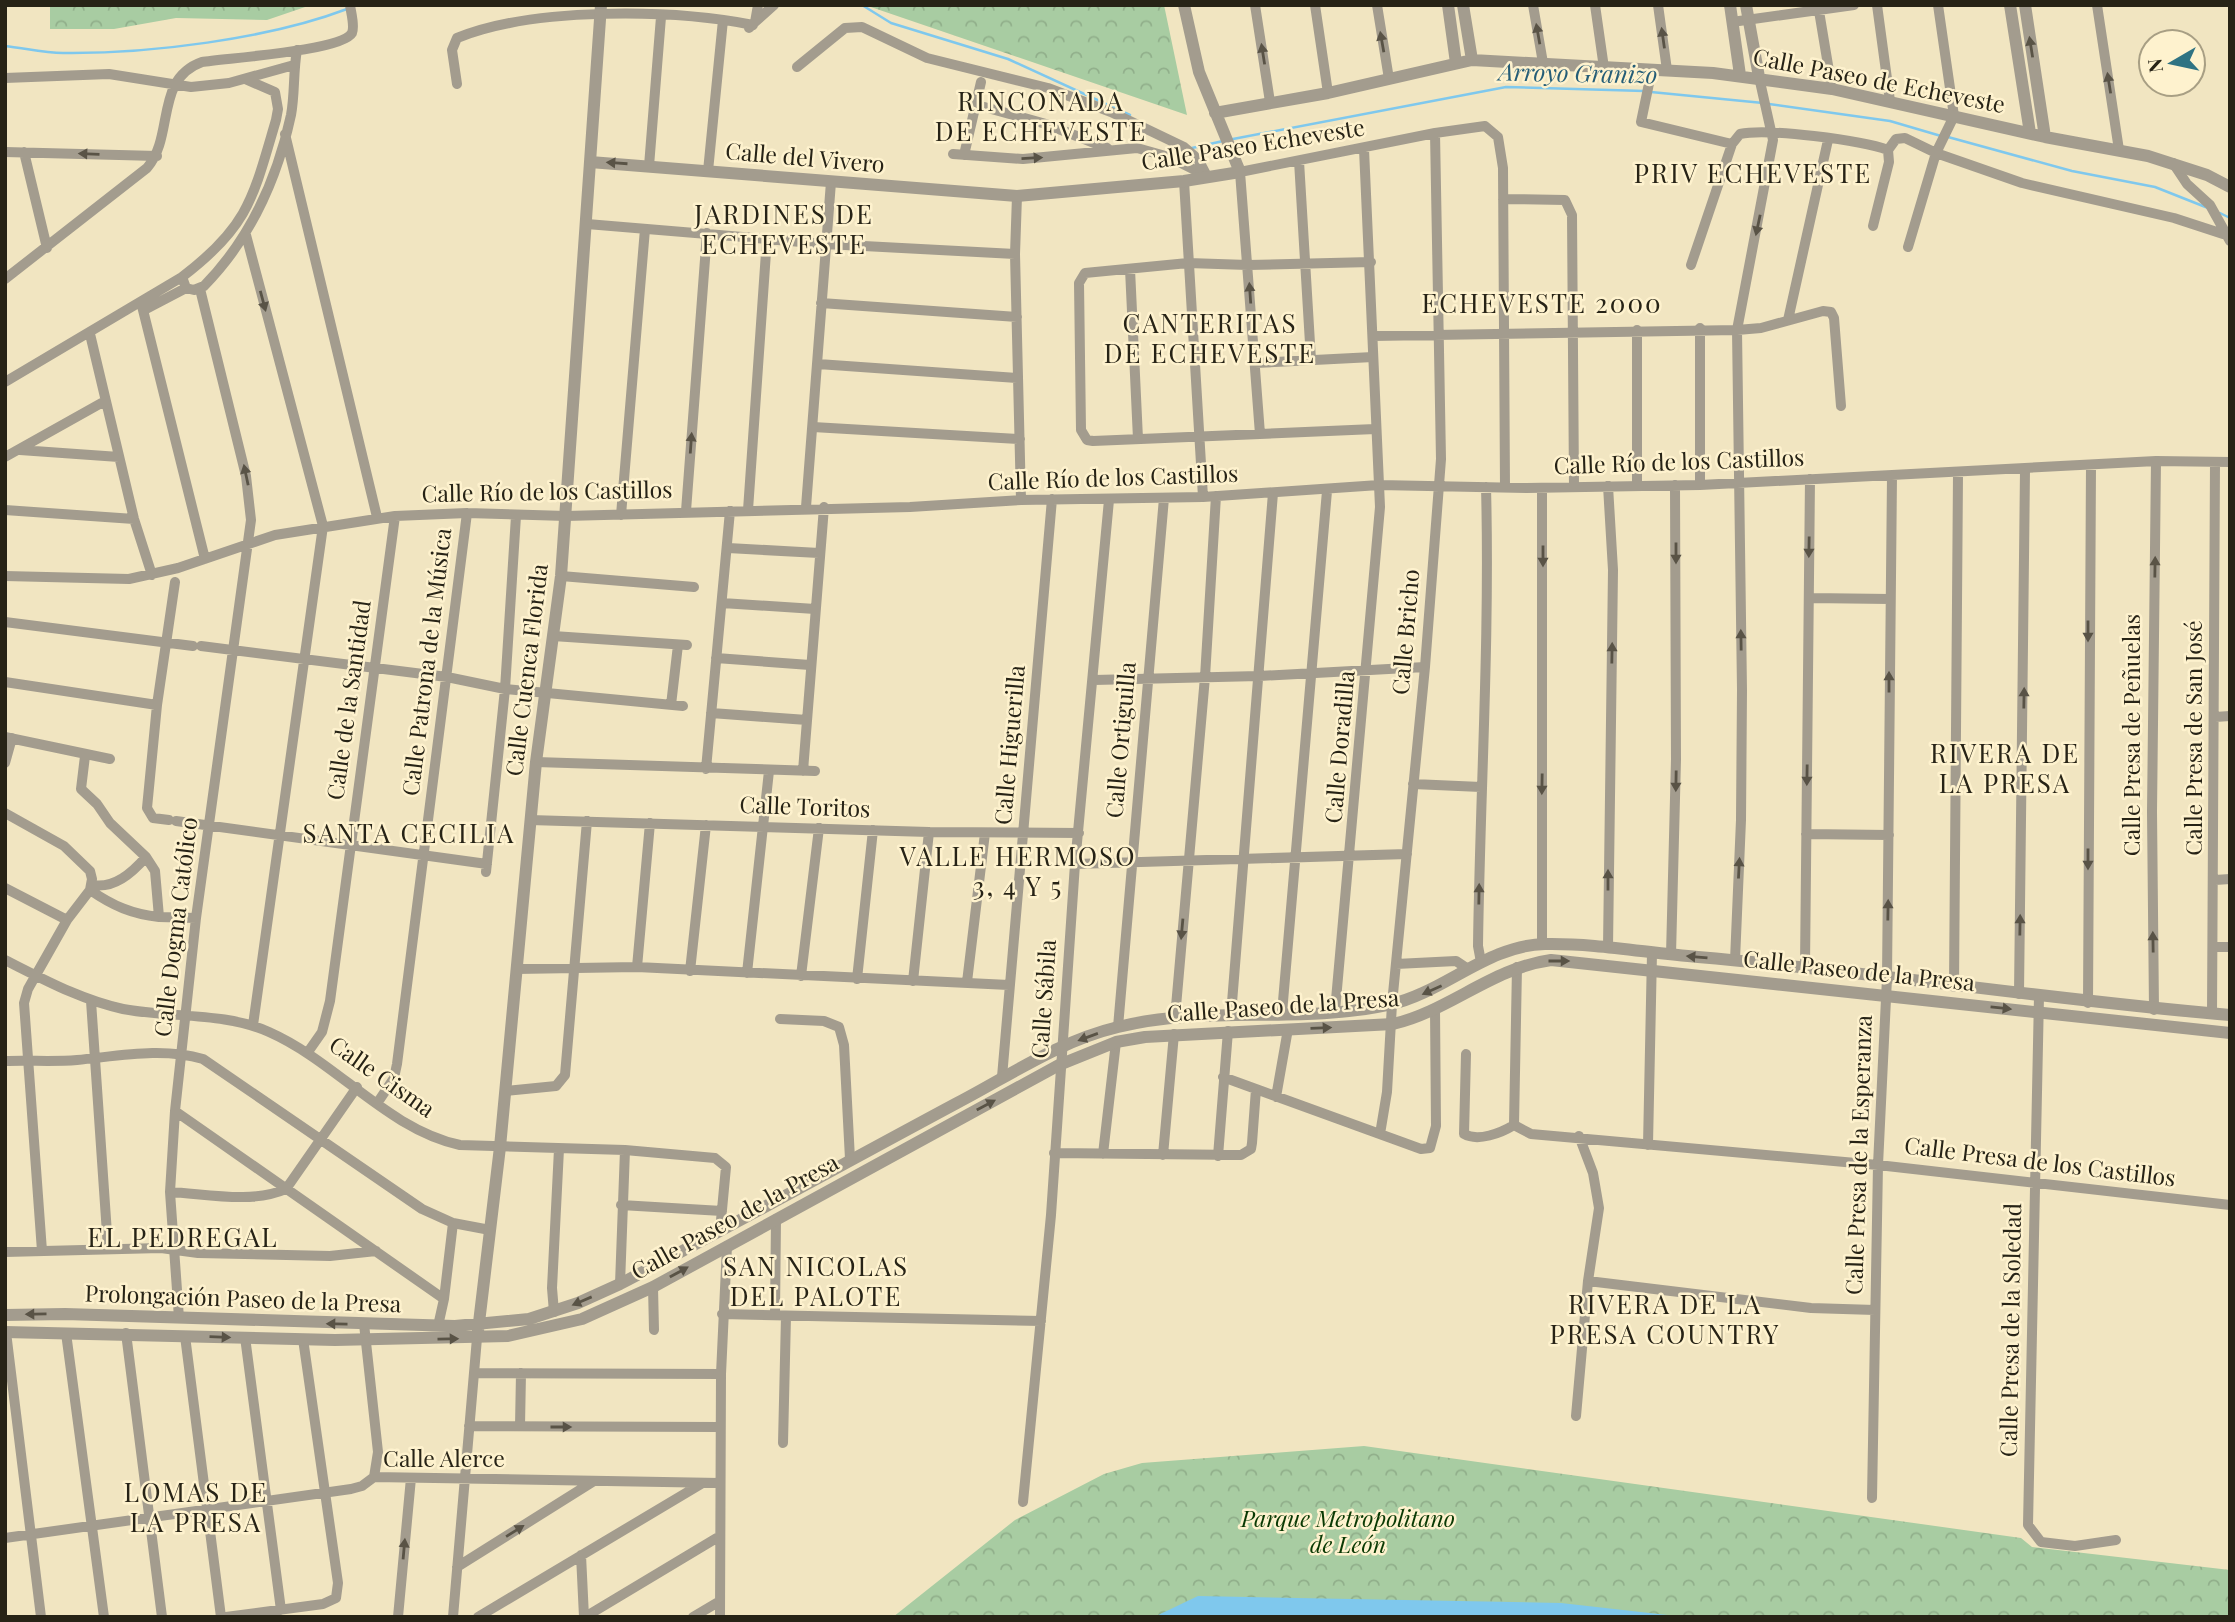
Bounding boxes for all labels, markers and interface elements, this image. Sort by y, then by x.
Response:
one-way arrow [1532,23,1543,45]
one-way arrow [1657,27,1668,49]
north arrow [2137,28,2207,98]
one-way arrow [1376,31,1387,53]
one-way arrow [2025,36,2036,58]
street label: Calle Paseo de Echeveste [1751,40,2008,119]
one-way arrow [1257,43,1268,65]
water label: Arroyo Granizo [1495,55,1658,89]
text: N [2140,57,2168,75]
one-way arrow [2103,72,2114,94]
district label: RINCONADA DE ECHEVESTE [935,83,1147,148]
street label: Calle Paseo Echeveste [1139,111,1367,176]
street label: Calle del Vivero [724,134,886,179]
one-way arrow [78,149,100,160]
one-way arrow [1022,153,1044,164]
district label: PRIV ECHEVESTE [1634,155,1872,190]
one-way arrow [605,158,627,169]
district label: JARDINES DE ECHEVESTE [693,196,874,261]
one-way arrow [1752,214,1763,236]
one-way arrow [1244,282,1255,304]
district label: ECHEVESTE 2000 [1421,285,1663,320]
one-way arrow [258,291,269,313]
district label: CANTERITAS DE ECHEVESTE [1104,305,1316,370]
one-way arrow [686,432,697,454]
street label: Calle Río de los Castillos [1553,441,1805,480]
street label: Calle Río de los Castillos [987,457,1239,496]
one-way arrow [240,464,251,486]
street label: Calle Río de los Castillos [421,473,673,508]
street label: Calle Patrona de la Música [394,526,457,798]
one-way arrow [1803,537,1815,559]
one-way arrow [1670,543,1682,565]
one-way arrow [1537,545,1549,567]
one-way arrow [2149,556,2161,578]
street label: Calle Cuenca Florida [497,561,554,778]
street label: Calle Bricho [1384,568,1425,696]
street label: Calle de la Santidad [318,598,377,802]
street label: Calle Presa de Peñuelas [2115,614,2146,856]
one-way arrow [2082,620,2094,642]
street label: Calle Presa de San José [2177,620,2208,856]
one-way arrow [1735,629,1747,651]
one-way arrow [1606,641,1618,663]
street label: Calle Ortiguilla [1097,660,1142,819]
street label: Calle Higuerilla [986,663,1031,826]
street label: Calle Doradilla [1316,669,1361,825]
one-way arrow [1883,671,1895,693]
one-way arrow [2018,687,2030,709]
district label: RIVERA DE LA PRESA [1930,735,2080,800]
one-way arrow [1801,764,1813,786]
one-way arrow [1670,770,1681,792]
one-way arrow [1536,773,1548,795]
street label: Calle Toritos [739,788,871,823]
street label: Calle Dogma Católico [146,815,203,1038]
district label: SANTA CECILIA [303,815,515,850]
district label: VALLE HERMOSO 3, 4 Y 5 [899,838,1136,903]
one-way arrow [2083,848,2094,870]
one-way arrow [1733,856,1744,878]
one-way arrow [1602,869,1614,891]
one-way arrow [1473,883,1485,905]
one-way arrow [1882,898,1894,920]
one-way arrow [2014,914,2026,936]
one-way arrow [1176,918,1187,940]
one-way arrow [2147,930,2159,952]
street label: Calle Sábila [1023,938,1062,1059]
street label: Calle Paseo de la Presa [1742,942,1977,997]
one-way arrow [1686,951,1708,962]
one-way arrow [1548,955,1570,966]
street label: Calle Paseo de la Presa [1166,981,1401,1028]
one-way arrow [1422,984,1442,996]
one-way arrow [1990,1002,2012,1013]
street label: Calle Presa de la Esperanza [1837,1014,1878,1296]
one-way arrow [1310,1022,1332,1034]
street label: Calle Cisma [324,1028,442,1124]
one-way arrow [1077,1031,1098,1042]
one-way arrow [977,1099,996,1111]
street label: Calle Presa de los Castillos [1903,1128,2177,1193]
street label: Calle Paseo de la Presa [625,1145,844,1286]
street label: Calle Presa de la Soledad [1992,1203,2027,1457]
district label: EL PEDREGAL [87,1219,279,1254]
district label: SAN NICOLAS DEL PALOTE [723,1248,909,1313]
one-way arrow [669,1266,689,1278]
street label: Prolongación Paseo de la Presa [84,1276,402,1319]
district label: RIVERA DE LA PRESA COUNTRY [1550,1286,1780,1351]
one-way arrow [572,1295,593,1306]
one-way arrow [25,1309,47,1320]
one-way arrow [326,1318,348,1329]
one-way arrow [210,1331,232,1342]
one-way arrow [437,1333,459,1345]
one-way arrow [551,1421,573,1433]
street label: Calle Alerce [383,1442,505,1473]
district label: LOMAS DE LA PRESA [124,1474,268,1539]
park label: Parque Metropolitano de León [1240,1502,1455,1559]
one-way arrow [505,1524,525,1537]
one-way arrow [399,1538,410,1560]

